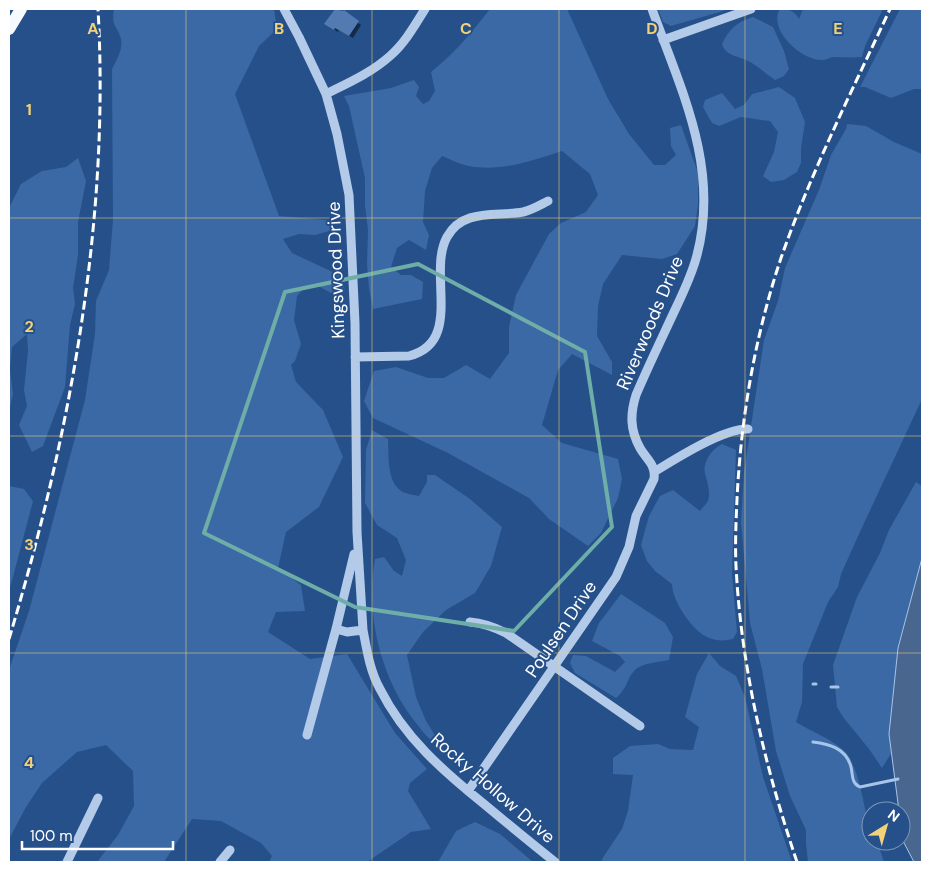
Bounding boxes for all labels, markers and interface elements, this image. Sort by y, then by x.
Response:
text: A [87,18,99,39]
text: B [274,18,284,39]
text: C [460,18,472,39]
text: D [646,18,658,39]
text: E [833,18,843,39]
text: 1 [26,99,32,120]
street label: Kingswood Drive [322,201,350,339]
street label: Riverwoods Drive [611,252,689,394]
text: 2 [24,316,34,337]
text: 3 [24,534,34,555]
street label: Poulsen Drive [520,576,602,682]
street label: Rocky Hollow Drive [426,727,560,849]
text: 4 [24,752,34,773]
north arrow [861,801,911,851]
text: N [884,805,903,826]
scale bar [22,818,174,850]
text: 100 m [30,826,73,846]

